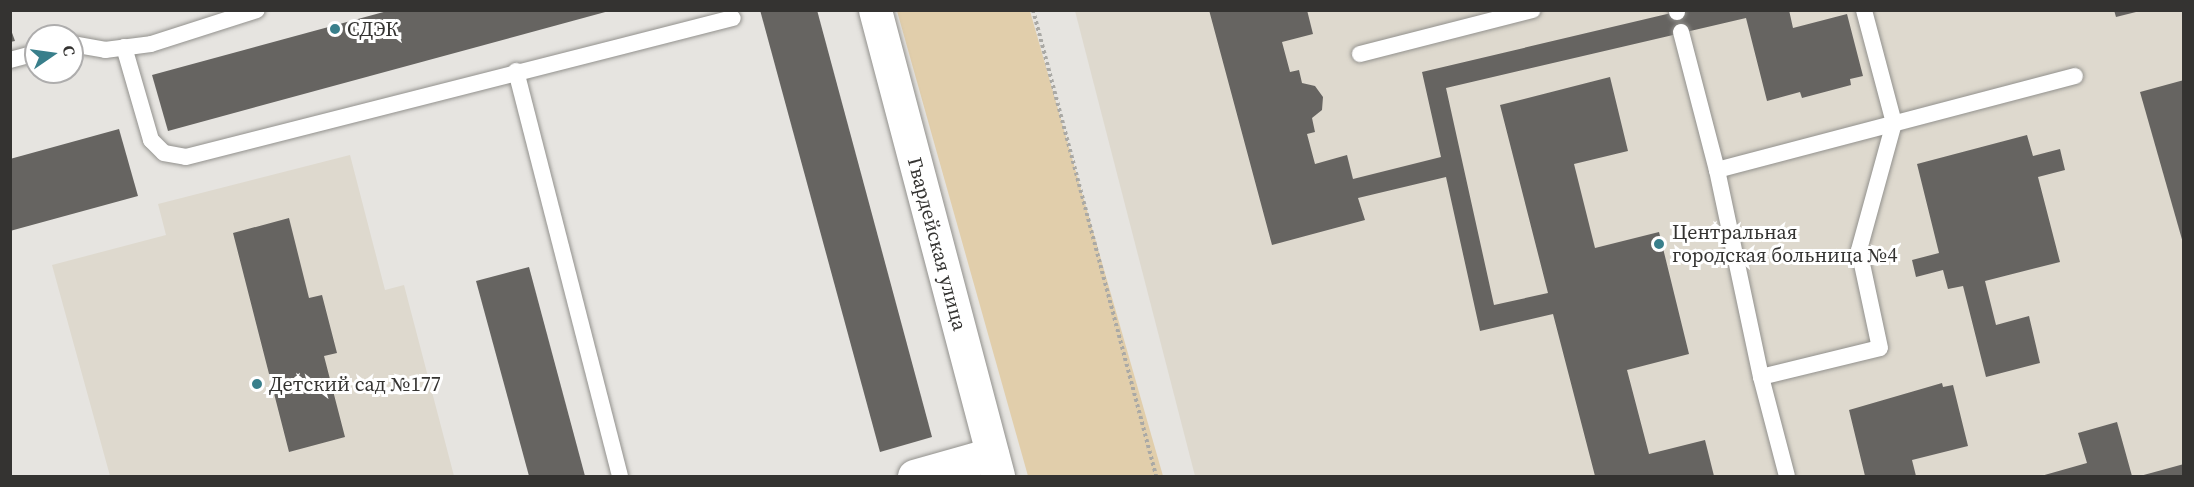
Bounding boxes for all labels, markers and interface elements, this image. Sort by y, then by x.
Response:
place label: СДЭК [347,17,398,41]
marker: СДЭК [328,22,342,36]
north arrow [24,24,84,84]
text: С [58,43,81,58]
street label: Гвардейская улица [902,155,972,333]
place label: Центральная городская больница №4 [1672,220,1897,267]
marker: Центральная городская больница №4 [1650,235,1668,253]
place label: Детский сад №177 [269,372,441,396]
marker: Детский сад №177 [250,377,264,391]

